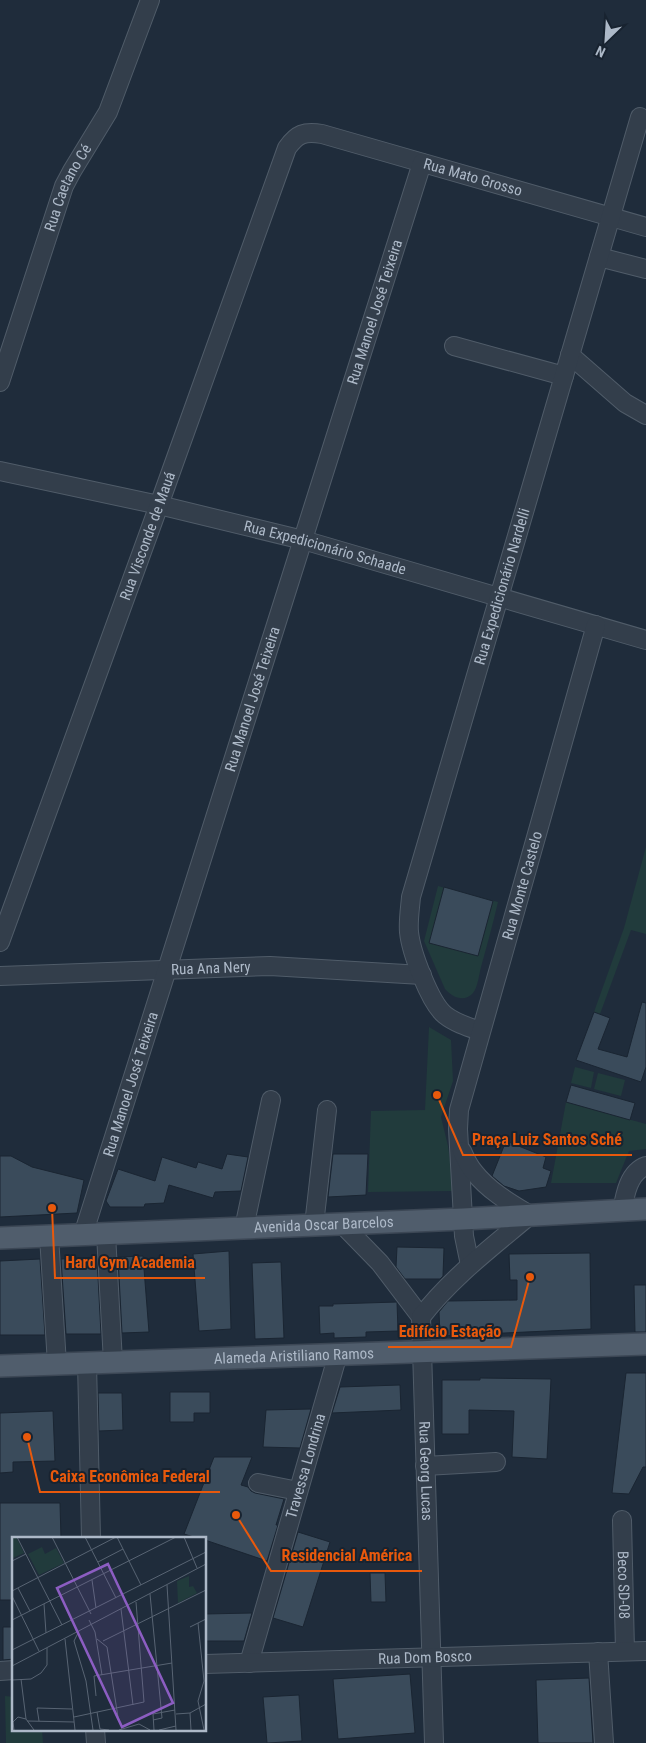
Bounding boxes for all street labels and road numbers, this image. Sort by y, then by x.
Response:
street label: Rua Caetano Cé [41,141,95,234]
street label: Rua Mato Grosso [422,155,524,200]
street label: Rua Manoel José Teixeira [344,237,406,387]
street label: Rua Visconde de Mauá [116,469,179,603]
street label: Rua Expedicionário Nardelli [471,506,534,667]
street label: Rua Expedicionário Schaade [242,517,408,579]
street label: Rua Manoel José Teixeira [221,624,284,774]
street label: Rua Monte Castelo [499,829,546,942]
street label: Rua Ana Nery [171,958,251,979]
street label: Rua Manoel José Teixeira [99,1010,162,1159]
street label: Avenida Oscar Barcelos [253,1213,394,1237]
street label: Alameda Aristiliano Ramos [213,1344,374,1368]
street label: Travessa Londrina [282,1412,329,1520]
street label: Rua Georg Lucas [415,1421,436,1521]
street label: Beco SD-08 [614,1551,633,1619]
street label: Rua Dom Bosco [378,1647,472,1668]

